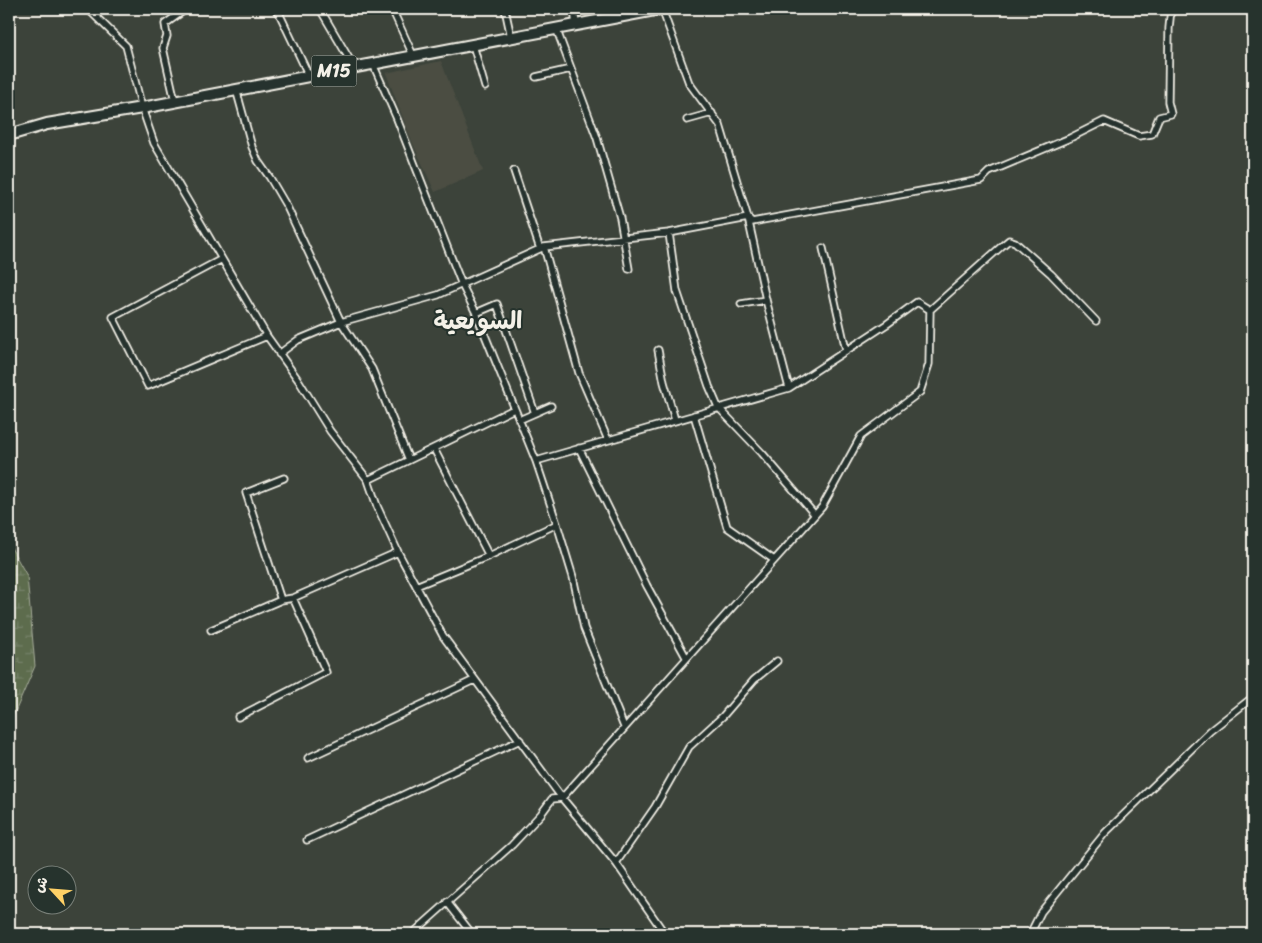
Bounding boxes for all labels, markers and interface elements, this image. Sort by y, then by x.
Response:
road number: M15 [312,56,356,86]
district label: السويعية [433,300,523,342]
north arrow [28,866,78,916]
text: ش [26,872,55,897]

